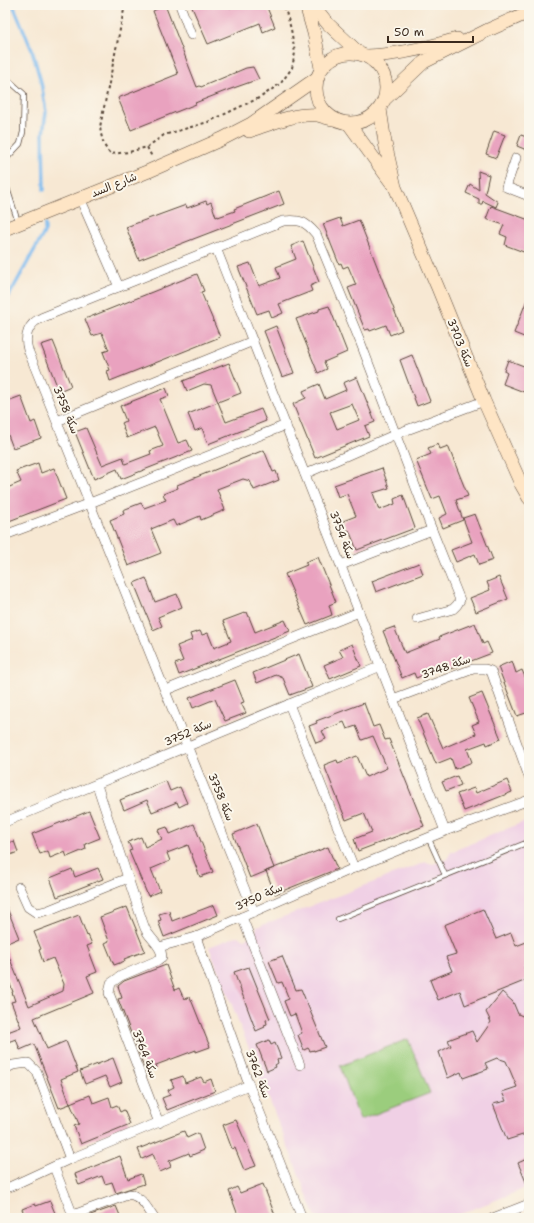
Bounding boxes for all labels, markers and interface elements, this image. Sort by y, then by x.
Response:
scale bar [388,18,473,44]
text: 50 m [394,24,424,40]
street label: شارع السد [89,169,139,202]
street label: سكة 3703 [443,316,477,370]
street label: سكة 3758 [50,384,82,436]
street label: سكة 3754 [326,509,358,561]
street label: سكة 3748 [419,652,473,682]
street label: سكة 3752 [162,716,214,750]
street label: سكة 3758 [205,771,237,823]
street label: سكة 3750 [233,880,285,914]
street label: سكة 3764 [129,1027,161,1081]
street label: سكة 3762 [242,1048,274,1100]

